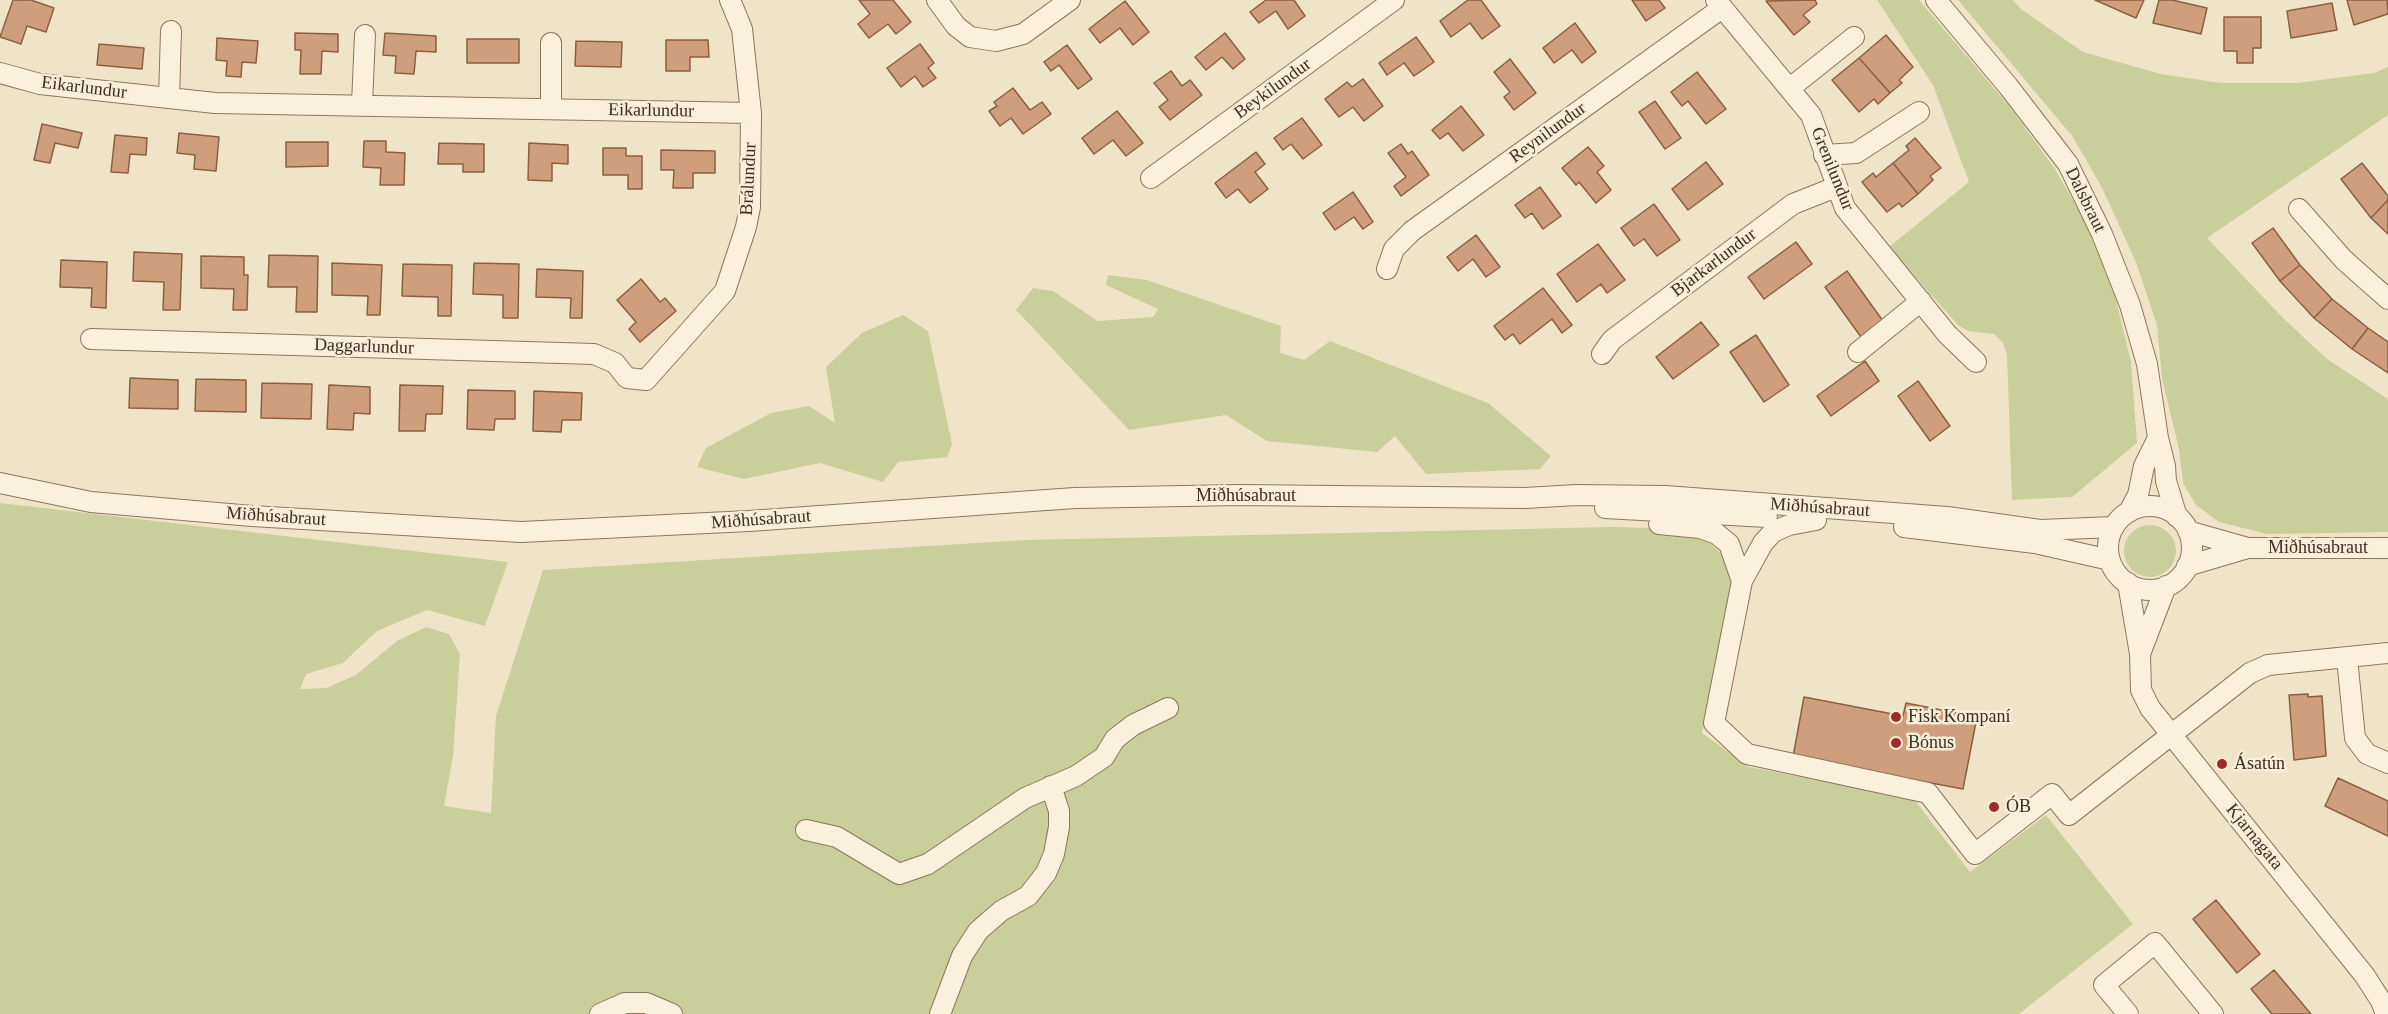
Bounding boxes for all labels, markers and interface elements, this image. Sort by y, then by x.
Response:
street label: Beykilundur [1230,54,1316,124]
street label: Eikarlundur [40,72,128,104]
street label: Reynilundur [1505,98,1591,168]
street label: Eikarlundur [608,99,694,123]
street label: Grenilundur [1806,124,1858,214]
street label: Brálundur [736,142,762,216]
street label: Dalsbraut [2060,164,2110,236]
street label: Bjarkarlundur [1667,224,1761,302]
street label: Daggarlundur [314,334,414,360]
street label: Miðhúsabraut [1196,485,1296,507]
street label: Miðhúsabraut [1769,494,1871,522]
street label: Miðhúsabraut [225,503,327,531]
street label: Miðhúsabraut [710,506,812,534]
street label: Miðhúsabraut [2268,537,2368,559]
place label: Fisk Kompaní [1908,706,2011,728]
marker: Fisk Kompaní [1889,710,1903,724]
place label: Bónus [1908,732,1954,754]
marker: Bónus [1889,736,1903,750]
place label: Ásatún [2234,753,2285,775]
marker: Ásatún [2215,757,2229,771]
place label: ÓB [2006,796,2031,818]
marker: ÓB [1987,800,2001,814]
street label: Kjarnagata [2221,800,2287,874]

